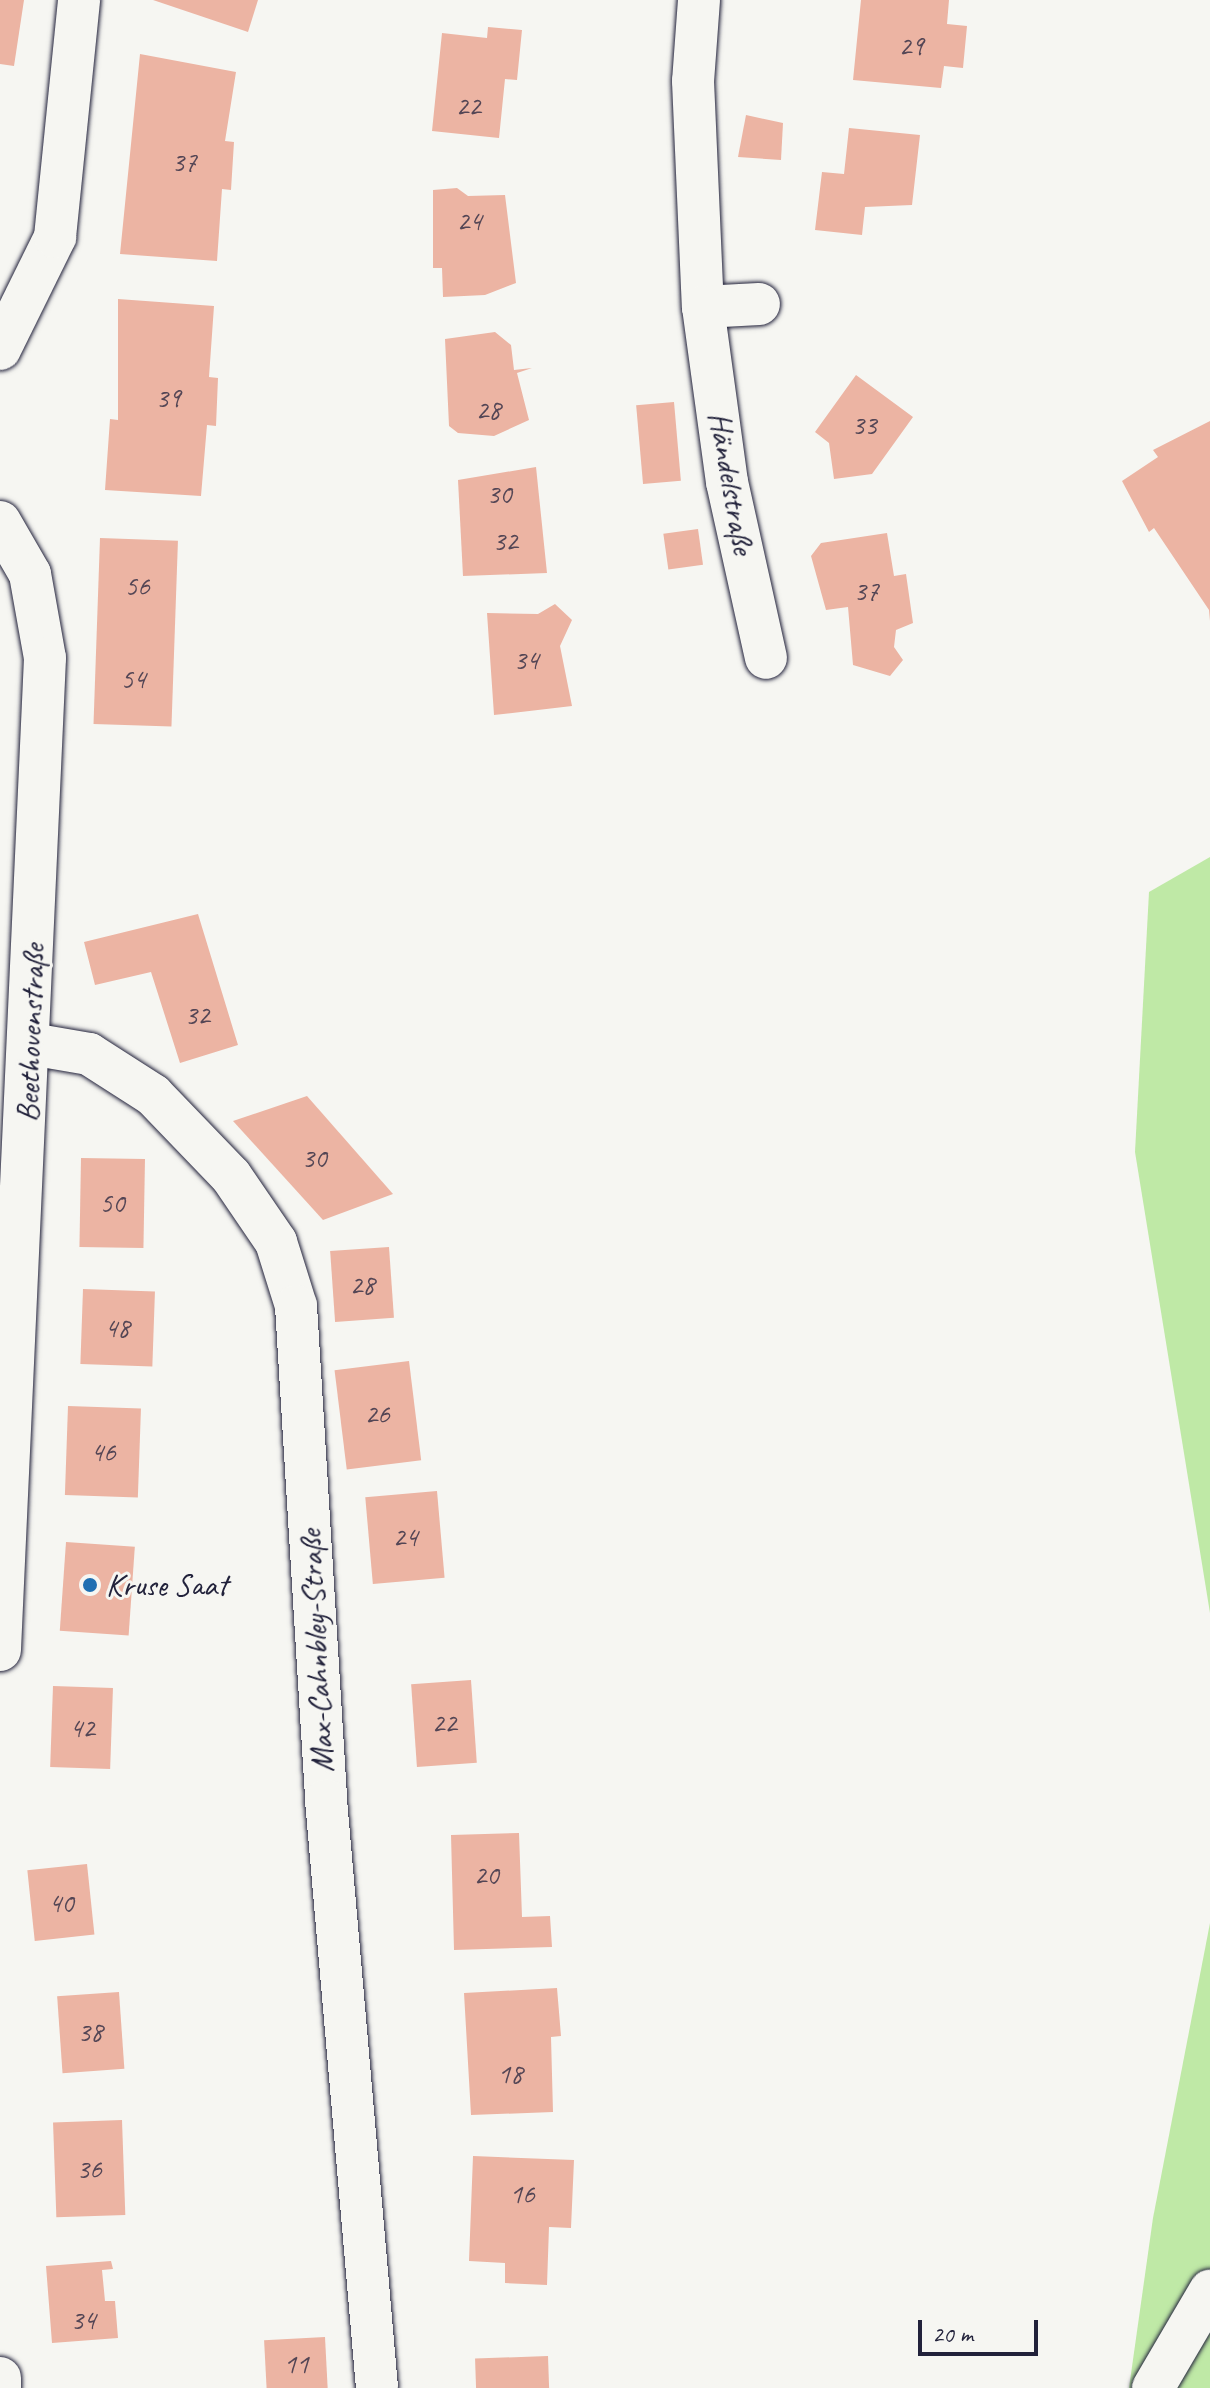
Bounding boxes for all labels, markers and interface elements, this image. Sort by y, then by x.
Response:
house number: 29 [898,29,924,63]
house number: 22 [455,89,481,123]
house number: 37 [171,145,197,179]
house number: 24 [456,204,482,238]
house number: 39 [155,381,181,415]
house number: 28 [475,393,501,427]
house number: 33 [851,408,877,442]
street label: Händelstraße [700,409,762,557]
house number: 30 [486,477,512,511]
house number: 32 [492,524,518,558]
house number: 56 [124,569,150,603]
house number: 37 [853,574,879,608]
house number: 34 [513,643,539,677]
house number: 54 [120,662,146,696]
street label: Beethovenstraße [9,943,53,1123]
house number: 32 [184,998,210,1032]
house number: 30 [301,1141,327,1175]
house number: 50 [99,1186,125,1220]
house number: 28 [349,1268,375,1302]
house number: 48 [104,1311,130,1345]
house number: 26 [364,1397,390,1431]
house number: 46 [90,1435,116,1469]
house number: 24 [392,1520,418,1554]
street label: Max-Cahnbley-Straße [291,1529,343,1773]
place label: Kruse Saat [106,1566,227,1604]
marker: Kruse Saat [81,1576,99,1594]
house number: 22 [431,1706,457,1740]
house number: 42 [69,1711,95,1745]
house number: 20 [473,1858,499,1892]
house number: 40 [48,1886,74,1920]
house number: 38 [77,2015,103,2049]
house number: 18 [497,2057,523,2091]
house number: 36 [76,2152,102,2186]
house number: 16 [509,2177,535,2211]
house number: 34 [70,2303,96,2337]
scale bar [922,2304,1042,2354]
text: 20 m [932,2319,973,2349]
house number: 11 [283,2347,309,2381]

